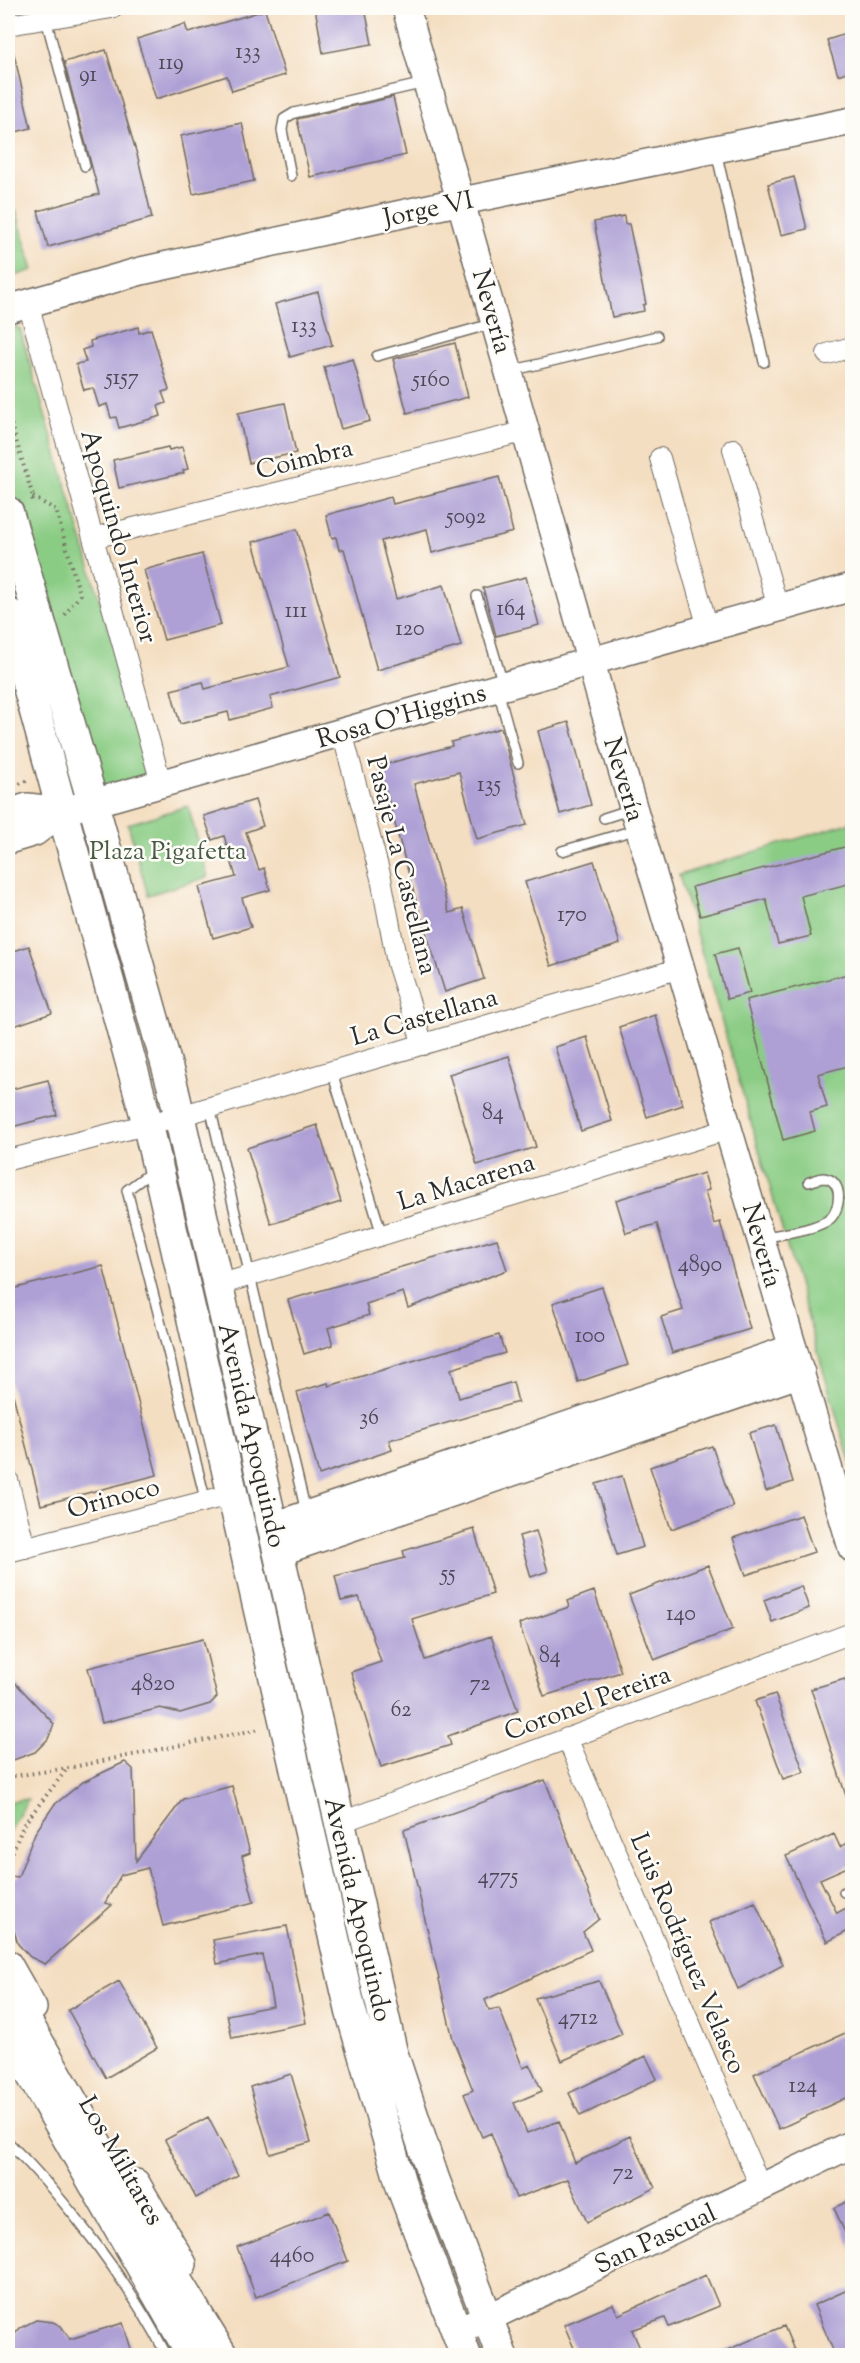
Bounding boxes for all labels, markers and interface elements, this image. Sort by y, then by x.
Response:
house number: 133 [235,37,261,69]
house number: 119 [158,48,184,80]
house number: 91 [79,60,98,92]
street label: Jorge VI [378,183,477,238]
street label: Nevería [461,265,520,358]
house number: 133 [291,311,317,343]
house number: 5157 [103,363,139,395]
house number: 5160 [410,365,450,397]
street label: Apoquindo Interior [69,425,166,648]
street label: Coimbra [252,430,357,490]
house number: 5092 [444,502,486,534]
house number: 164 [496,594,526,626]
house number: 111 [285,596,308,628]
house number: 120 [395,614,425,646]
street label: Rosa O'Higgins [312,676,491,759]
street label: Nevería [592,733,653,826]
street label: Pasaje La Castellana [356,753,446,979]
house number: 135 [477,770,501,802]
park label: Plaza Pigafetta [89,834,247,871]
house number: 170 [557,900,587,932]
street label: La Castellana [347,980,502,1057]
house number: 84 [482,1098,504,1130]
street label: La Macarena [394,1145,540,1222]
street label: Nevería [731,1199,790,1292]
house number: 4890 [678,1250,722,1282]
street label: Avenida Apoquindo [207,1320,294,1551]
house number: 100 [575,1321,605,1353]
house number: 36 [359,1403,379,1435]
street label: Orinoco [63,1469,164,1530]
house number: 55 [438,1559,456,1591]
house number: 140 [666,1599,696,1631]
house number: 84 [539,1641,561,1673]
street label: Coronel Pereira [499,1657,676,1752]
house number: 4820 [131,1669,175,1701]
house number: 72 [469,1669,491,1701]
house number: 62 [390,1695,412,1727]
street label: Avenida Apoquindo [313,1794,400,2025]
street label: Luis Rodríguez Velasco [619,1828,754,2080]
house number: 4775 [478,1862,519,1894]
house number: 4712 [558,2003,598,2035]
house number: 124 [789,2071,817,2103]
street label: Los Militares [68,2090,172,2233]
house number: 72 [612,2158,634,2190]
street label: San Pascual [589,2196,723,2285]
house number: 4460 [270,2241,314,2273]

